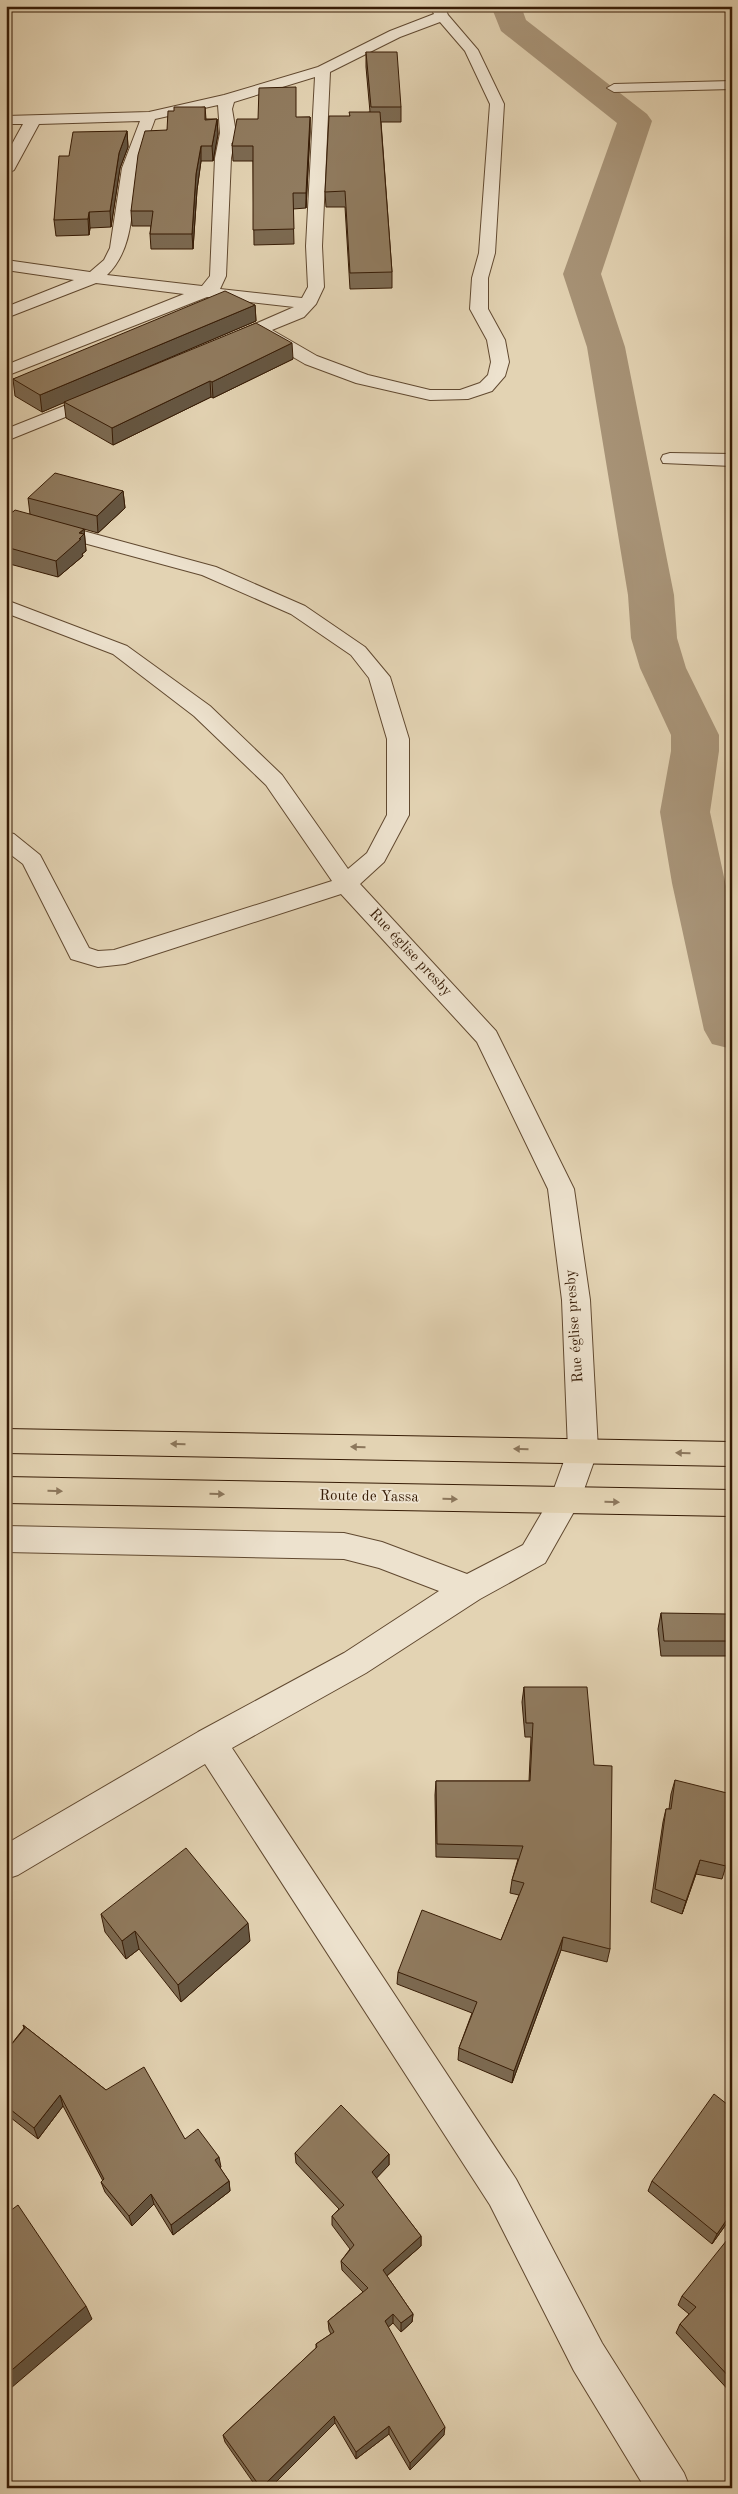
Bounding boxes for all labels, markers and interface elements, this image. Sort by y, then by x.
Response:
street label: Rue église presby [366,906,454,1000]
street label: Rue église presby [564,1269,586,1383]
one-way arrow [170,1440,186,1448]
one-way arrow [350,1443,366,1451]
one-way arrow [512,1445,528,1453]
one-way arrow [675,1449,691,1457]
one-way arrow [47,1487,63,1495]
street label: Route de Yassa [319,1489,419,1505]
one-way arrow [210,1490,226,1498]
one-way arrow [442,1495,458,1503]
one-way arrow [605,1498,621,1506]

